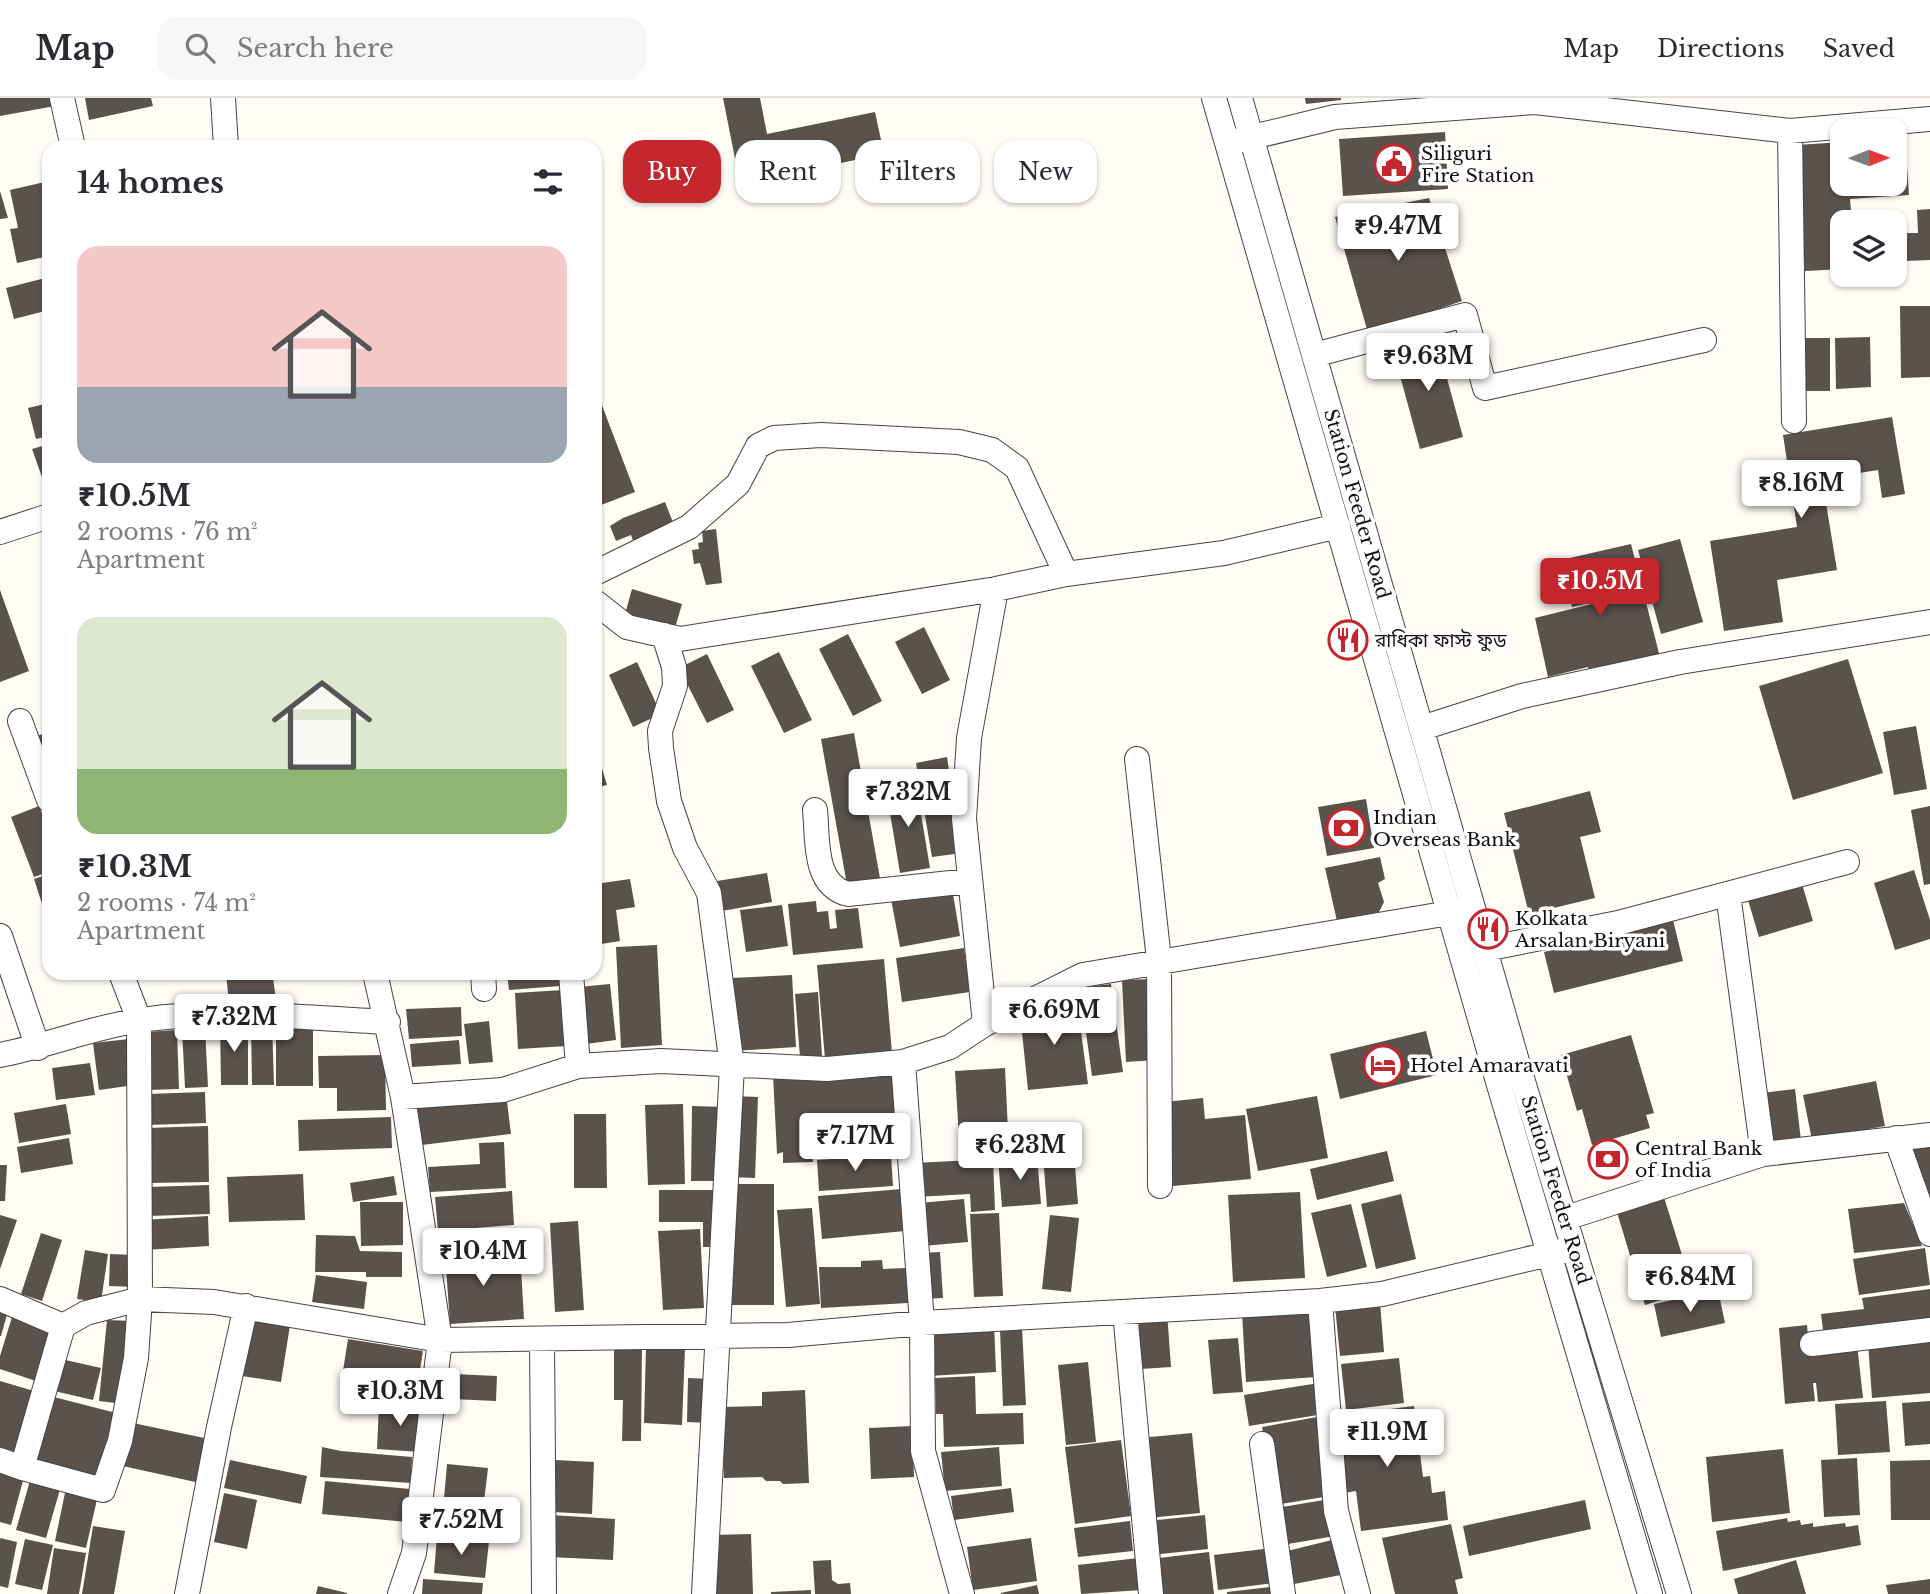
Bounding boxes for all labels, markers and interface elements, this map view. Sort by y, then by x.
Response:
search box [157,17,647,80]
text: Map [35,28,115,69]
icon: search [181,29,219,67]
text: Search here [237,32,394,64]
text: Map [1563,34,1619,63]
text: Directions [1657,34,1785,63]
text: Saved [1823,34,1895,63]
north arrow [1830,119,1908,196]
map controls [1830,119,1907,287]
chip: Buy [623,140,721,203]
chip: Rent [735,140,841,203]
chip: Filters [855,140,980,203]
chip: New [994,140,1097,203]
place label: Siliguri Fire Station [1421,142,1534,187]
public building icon: Siliguri Fire Station [1373,143,1415,185]
icon: filters [529,163,567,201]
text: 14 homes [77,164,224,201]
pin: ₹9.47M [1341,204,1455,263]
button: layers [1830,210,1907,287]
text: ₹9.47M [1354,212,1442,240]
icon: home [259,291,385,417]
pin: ₹9.63M [1371,334,1485,393]
text: ₹9.63M [1382,342,1474,370]
street label: Station Feeder Road [1319,406,1395,602]
pin: ₹8.16M [1744,460,1858,520]
text: ₹8.16M [1758,469,1844,497]
text: ₹10.5M [77,477,191,514]
text: 2 rooms · 76 m² [77,518,258,546]
text: Apartment [77,546,205,574]
pin: ₹10.5M [1543,559,1657,618]
text: ₹10.5M [1556,567,1644,595]
restaurant icon: রাধিকা ফাস্ট ফুড [1327,619,1369,661]
place label: রাধিকা ফাস্ট ফুড [1374,629,1507,652]
icon: home [259,662,385,788]
pin: ₹7.32M [851,770,965,829]
text: ₹7.32M [865,778,951,806]
place label: Indian Overseas Bank [1373,806,1516,851]
bank icon: Indian Overseas Bank [1325,807,1367,849]
text: ₹10.3M [77,848,192,885]
text: 2 rooms · 74 m² [77,889,256,917]
place label: Kolkata Arsalan Biryani [1514,907,1666,952]
restaurant icon: Kolkata Arsalan Biryani [1467,908,1509,950]
text: Apartment [77,917,205,945]
pin: ₹6.69M [997,988,1111,1047]
pin: ₹7.32M [177,995,291,1054]
text: ₹6.69M [1008,996,1100,1024]
text: ₹7.32M [191,1003,277,1031]
hotel icon: Hotel Amaravati [1362,1044,1404,1086]
place label: Hotel Amaravati [1410,1054,1569,1077]
street label: Station Feeder Road [1516,1093,1596,1287]
pin: ₹7.17M [798,1114,912,1173]
text: ₹7.17M [815,1122,895,1150]
pin: ₹6.23M [963,1122,1077,1182]
text: ₹6.23M [974,1131,1066,1159]
place label: Central Bank of India [1635,1137,1763,1182]
bank icon: Central Bank of India [1587,1138,1629,1180]
pin: ₹10.4M [426,1228,540,1288]
text: ₹10.4M [439,1237,527,1265]
pin: ₹6.84M [1633,1254,1747,1314]
text: ₹6.84M [1644,1263,1736,1291]
pin: ₹10.3M [343,1368,457,1428]
text: ₹10.3M [356,1377,444,1405]
pin: ₹11.9M [1330,1410,1444,1469]
text: ₹11.9M [1346,1418,1428,1446]
pin: ₹7.52M [404,1498,518,1557]
text: ₹7.52M [418,1506,504,1534]

